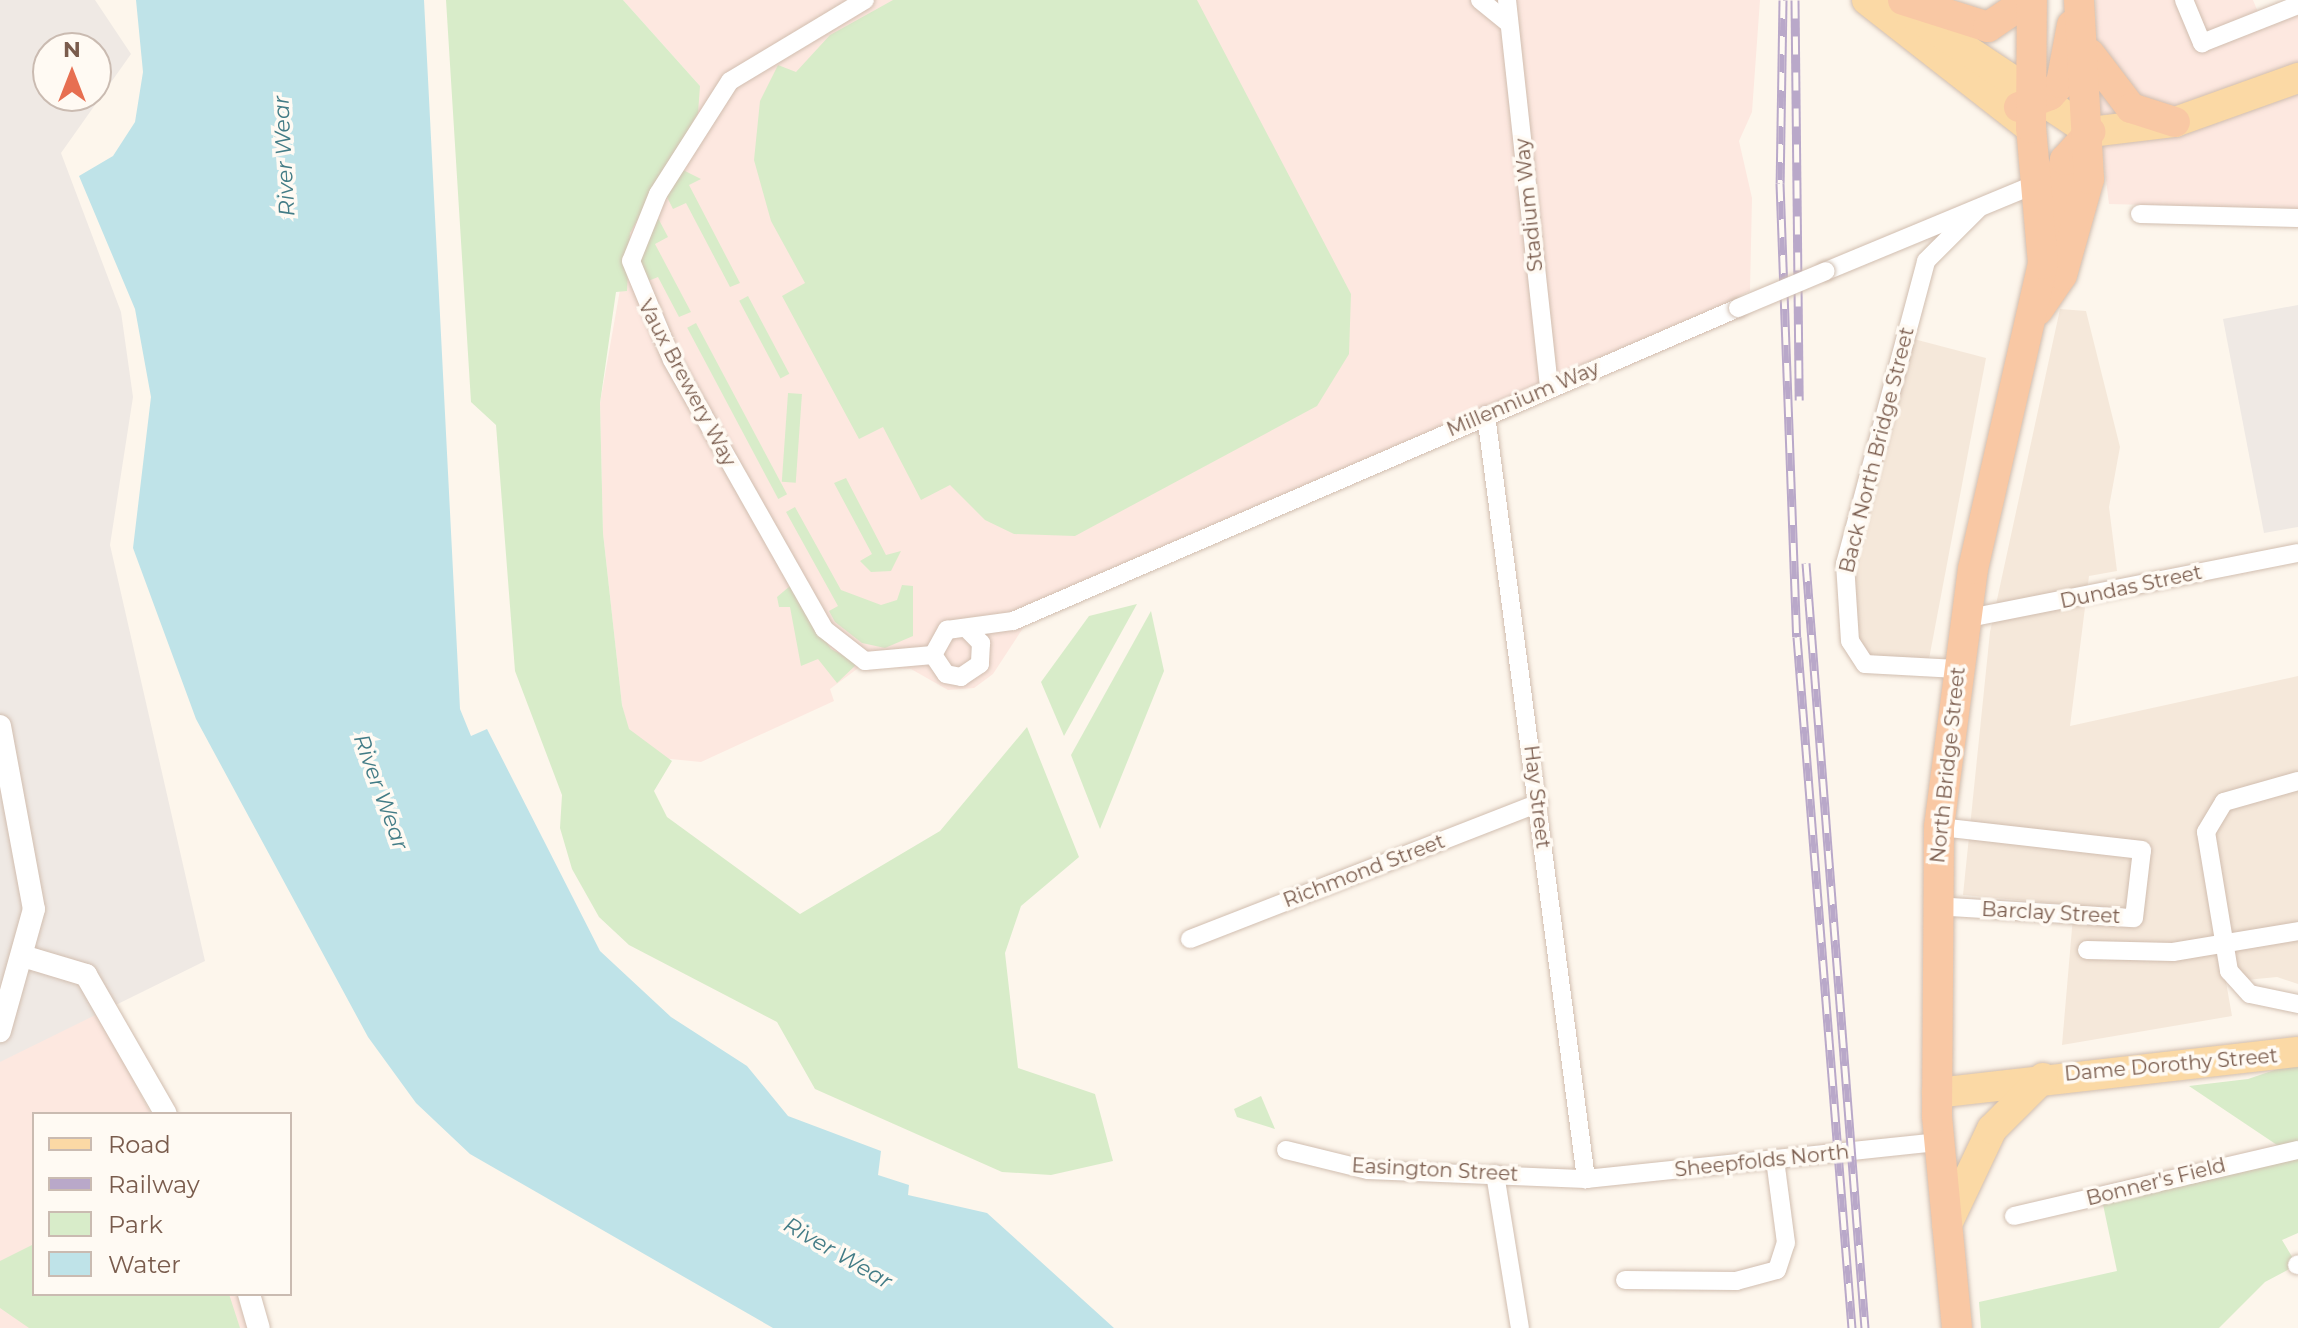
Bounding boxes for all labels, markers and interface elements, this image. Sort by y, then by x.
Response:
north arrow [32,32,112,112]
text: N [63,36,81,63]
water label: River Wear [268,95,300,217]
street label: Stadium Way [1510,137,1548,273]
street label: Vaux Brewery Way [633,295,741,471]
street label: Back North Bridge Street [1835,325,1919,575]
street label: Millennium Way [1443,356,1603,442]
street label: Dundas Street [2058,560,2204,614]
street label: North Bridge Street [1926,666,1970,864]
water label: River Wear [348,731,414,853]
street label: Hay Street [1519,744,1555,850]
street label: Richmond Street [1280,829,1448,913]
street label: Barclay Street [1981,897,2121,929]
street label: Dame Dorothy Street [2063,1044,2279,1086]
legend [32,1112,292,1296]
text: Road [108,1130,171,1159]
street label: Sheepfolds North [1674,1140,1850,1182]
street label: Bonner's Field [2084,1153,2228,1211]
street label: Easington Street [1351,1154,1519,1186]
text: Railway [108,1170,200,1199]
text: Park [108,1210,163,1239]
water label: River Wear [779,1211,897,1295]
text: Water [108,1250,181,1279]

